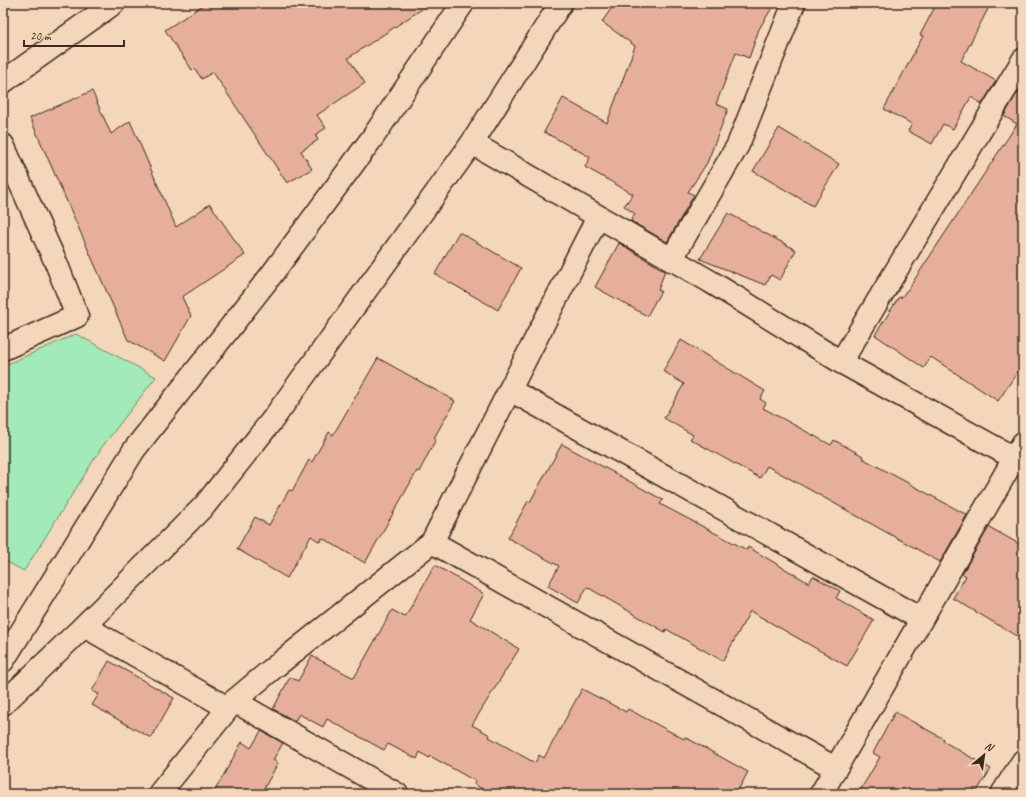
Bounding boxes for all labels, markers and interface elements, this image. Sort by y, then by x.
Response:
scale bar [24,22,124,48]
text: 20 m [30,28,52,44]
north arrow [964,735,1004,775]
text: N [982,738,997,755]

